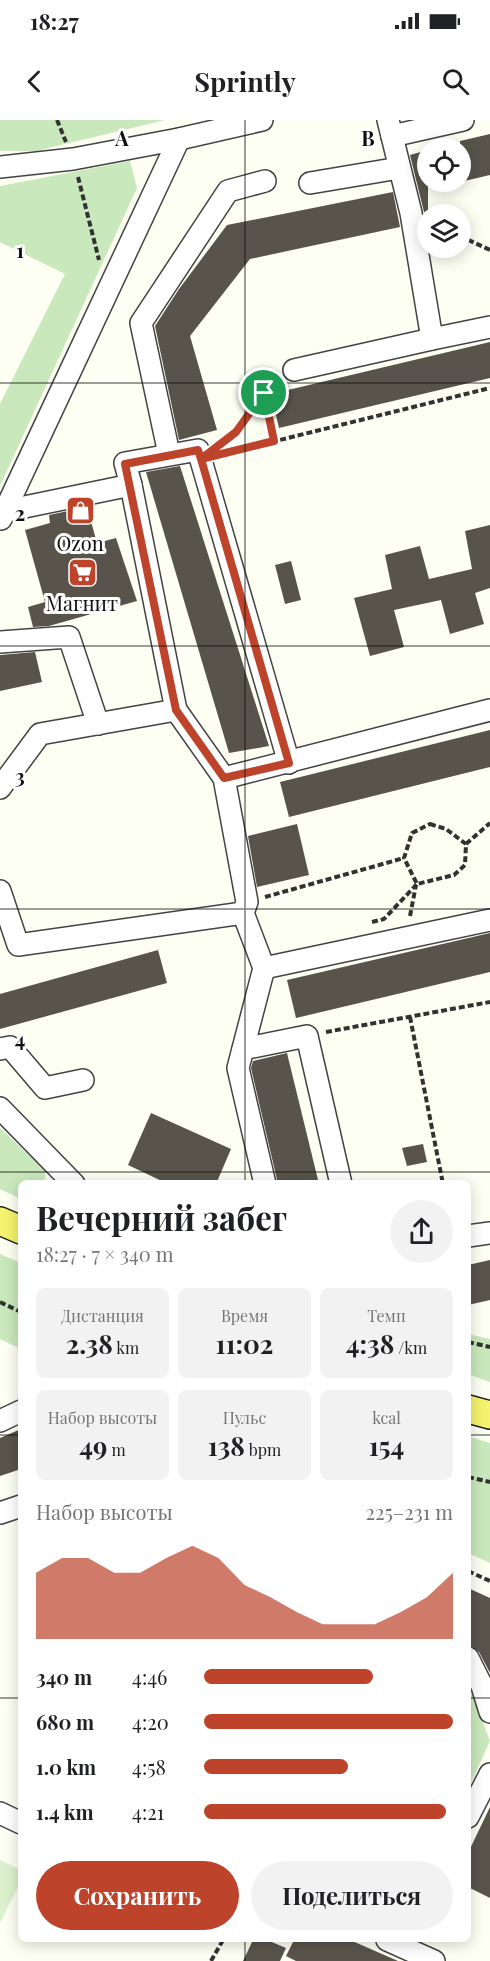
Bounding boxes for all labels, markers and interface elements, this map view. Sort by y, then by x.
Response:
text: 18:27 [30,6,79,36]
text: Sprintly [194,63,296,99]
icon: back [18,65,51,98]
icon: search [439,65,472,98]
text: A [114,124,129,151]
text: B [361,124,375,151]
map controls [417,138,471,258]
button: locate [417,138,471,192]
button: layers [417,204,471,258]
text: 1 [16,236,24,263]
pin [238,367,289,418]
icon: arrive [247,376,280,409]
shop icon: Ozon [64,495,96,527]
text: 2 [15,499,25,526]
place label: Ozon [56,529,104,556]
supermarket icon: Магнит [66,556,98,588]
place label: Магнит [46,589,118,616]
text: 3 [15,762,25,789]
text: 4 [15,1025,25,1052]
text: Вечерний забег [36,1195,287,1239]
button: share [390,1200,453,1263]
text: 18:27 · 7 × 340 m [36,1240,174,1267]
text: Дистанция [61,1305,144,1326]
text: Время [221,1305,268,1326]
text: Темп [367,1305,406,1326]
text: 2.38 [66,1326,113,1361]
text: 11:02 [216,1326,273,1361]
text: 4:38 [346,1326,394,1361]
text: km [113,1337,139,1358]
text: /km [394,1337,427,1358]
text: Набор высоты [48,1407,157,1428]
text: Пульс [223,1407,266,1428]
text: kcal [372,1407,401,1428]
text: 49 [79,1428,107,1463]
text: 138 [208,1428,245,1463]
text: 154 [369,1428,404,1463]
text: m [107,1439,126,1460]
text: bpm [245,1439,281,1460]
text: Набор высоты [36,1498,173,1525]
text: 225–231 m [365,1498,453,1525]
text: 340 m [36,1663,92,1690]
text: 4:46 [132,1663,167,1690]
text: 680 m [36,1708,94,1735]
text: 4:20 [132,1708,169,1735]
text: 1.0 km [36,1753,96,1780]
text: 4:58 [132,1753,166,1780]
text: 1.4 km [36,1798,94,1825]
text: 4:21 [132,1798,164,1825]
button: Сохранить [36,1861,239,1930]
button: Поделиться [251,1861,453,1930]

